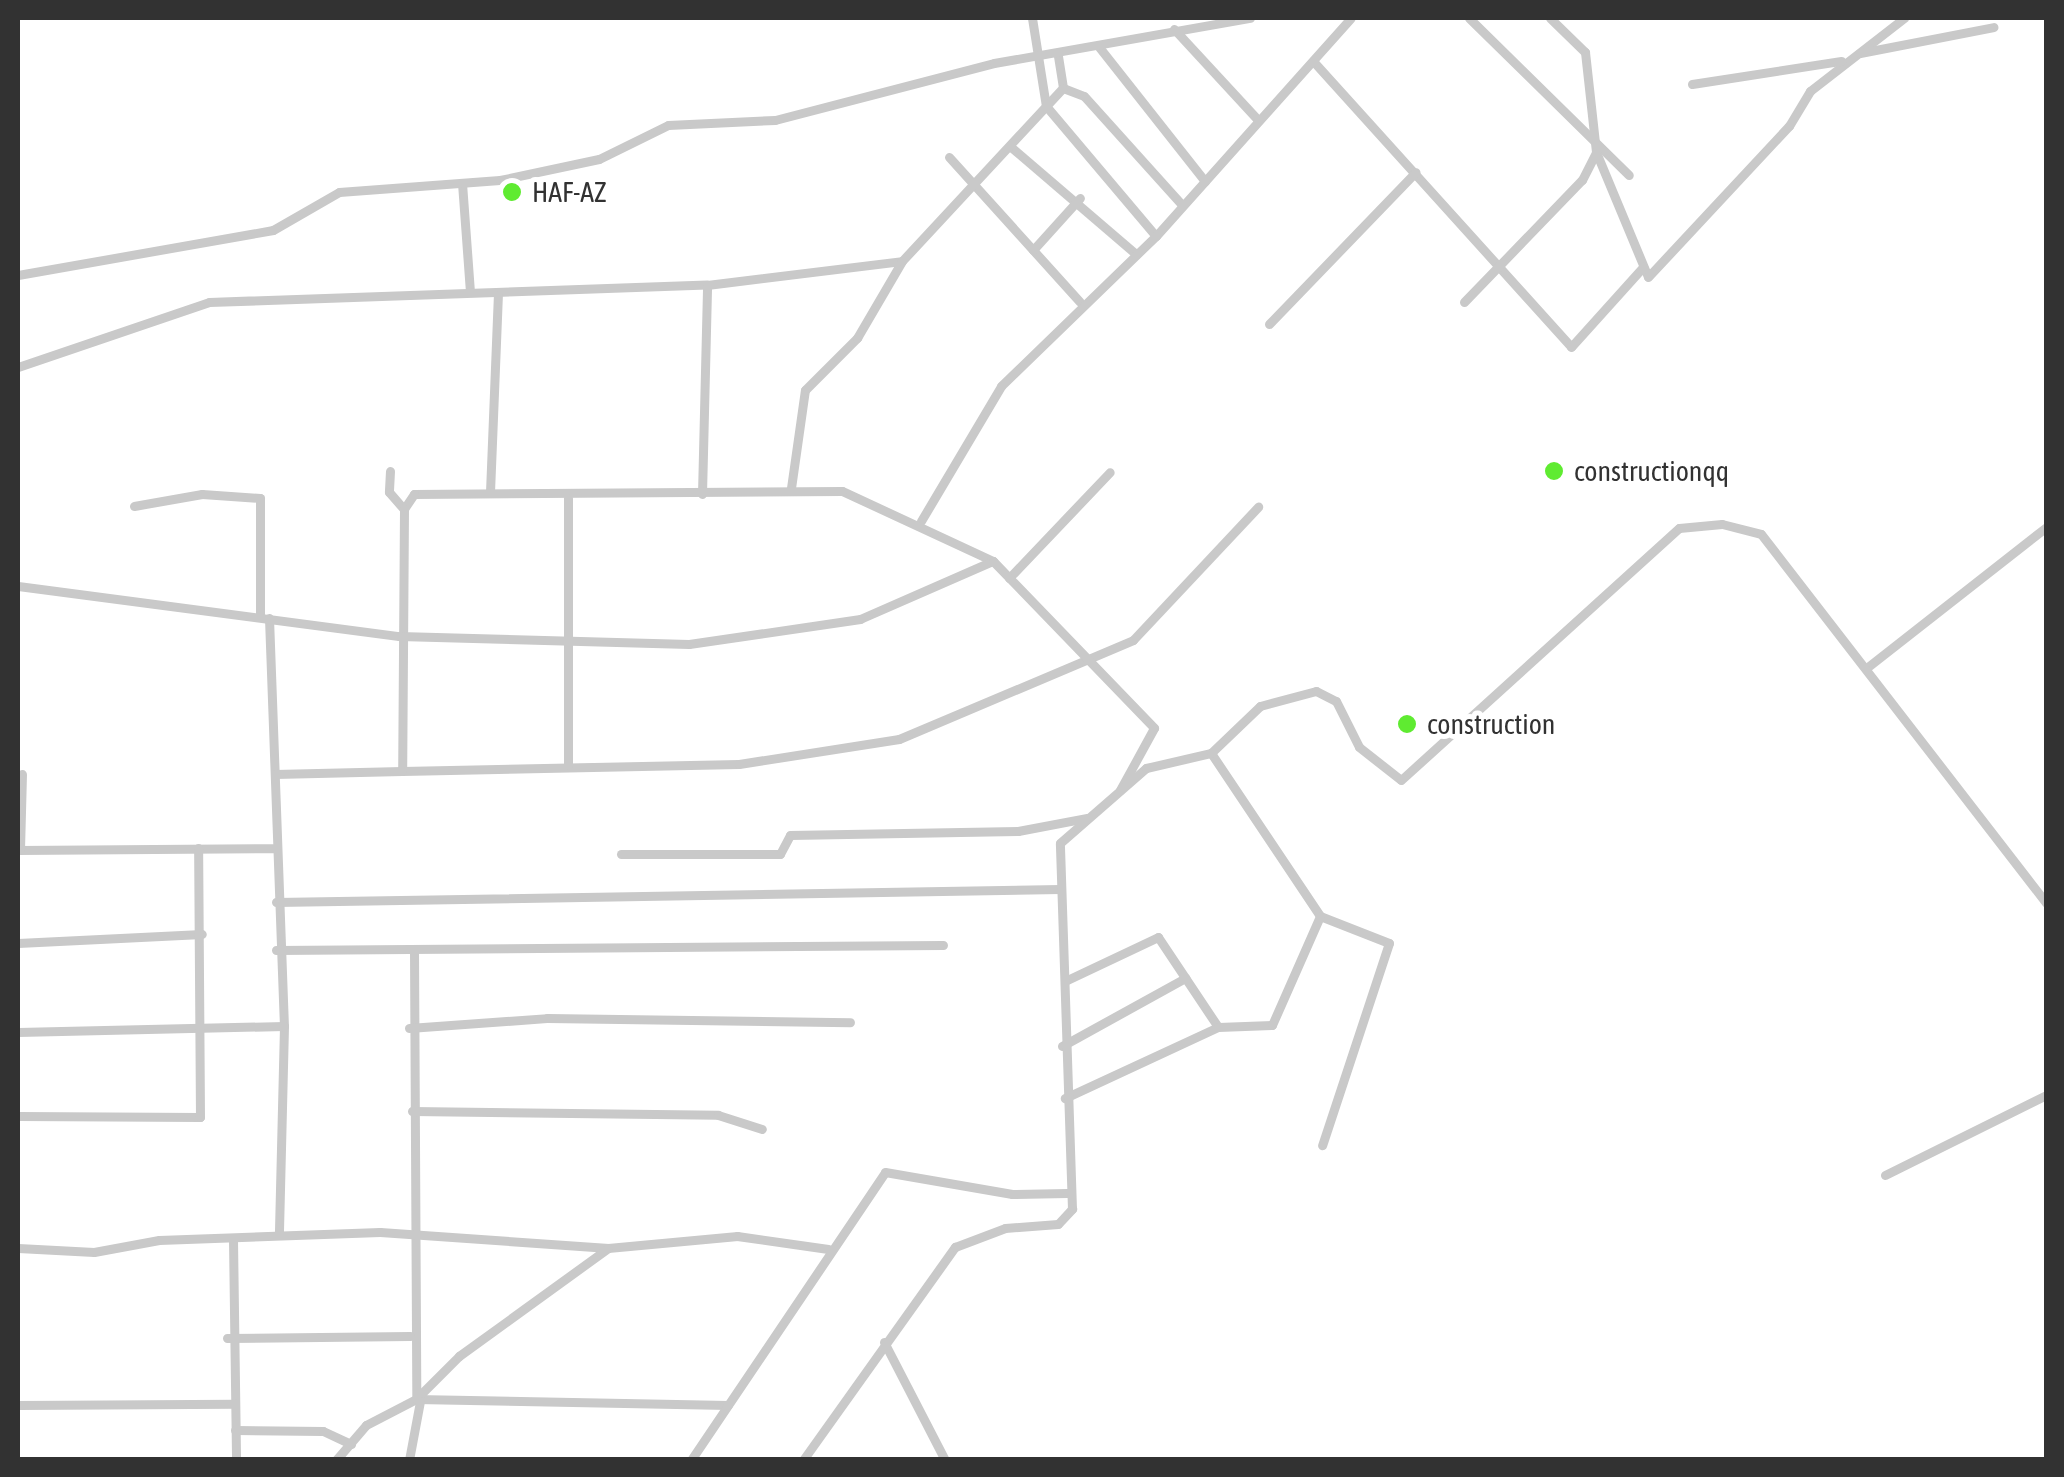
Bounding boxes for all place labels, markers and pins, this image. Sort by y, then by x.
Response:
place label: HAF-AZ [532,175,607,209]
marker: HAF-AZ [501,181,523,203]
place label: constructionqq [1574,454,1729,488]
marker: constructionqq [1543,460,1565,482]
place label: construction [1427,707,1555,741]
marker: construction [1396,713,1418,735]

